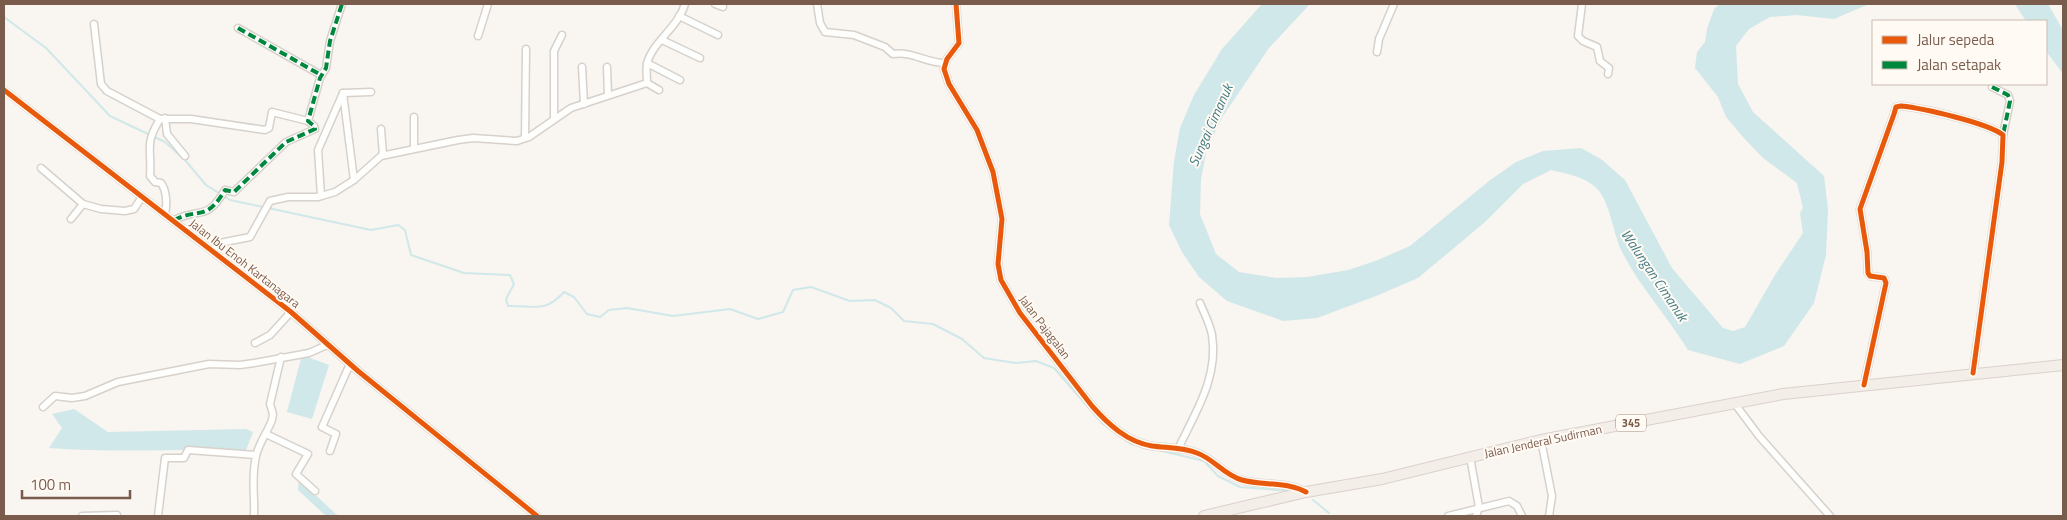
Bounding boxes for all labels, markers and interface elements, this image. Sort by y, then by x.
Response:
legend [1872,20,2047,85]
text: Jalur sepeda [1917,28,1995,51]
text: Jalan setapak [1917,53,2001,76]
water label: Sungai Cimanuk [1182,79,1238,170]
street label: Jalan Ibu Enoh Kartanagara [186,214,304,312]
water label: Walungan Cimanuk [1616,225,1695,327]
street label: Jalan Pajagalan [1014,291,1076,363]
road number: 345 [1616,414,1646,432]
street label: Jalan Jenderal Sudirman [1482,419,1604,463]
scale bar [22,468,130,500]
text: 100 m [30,473,71,496]

